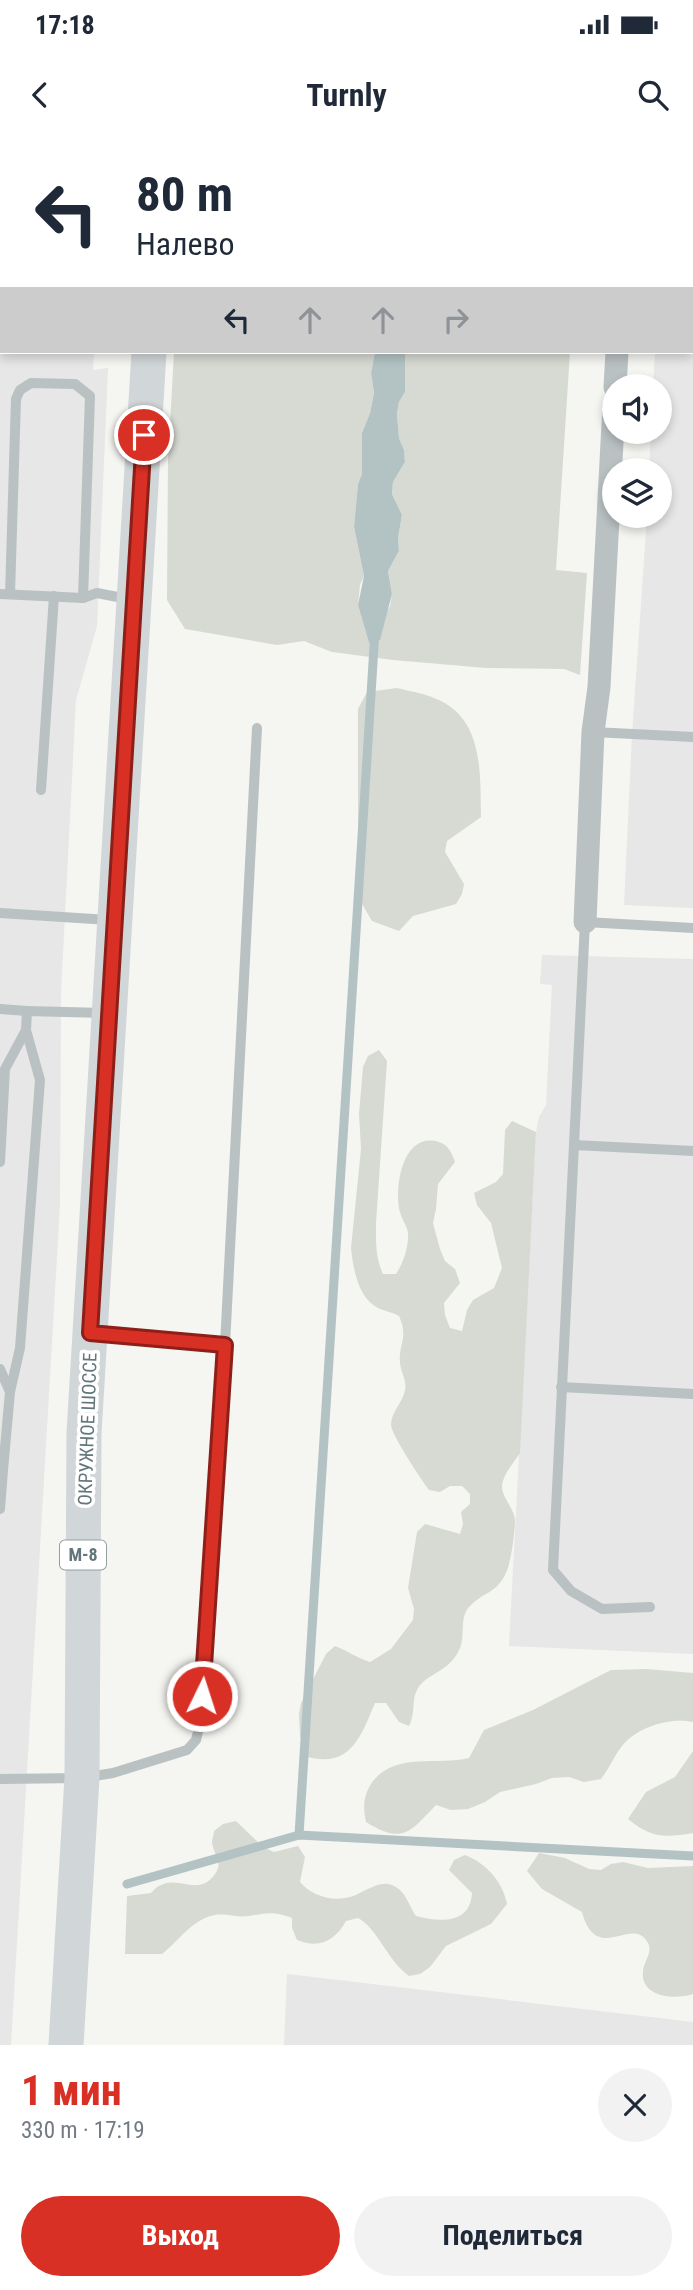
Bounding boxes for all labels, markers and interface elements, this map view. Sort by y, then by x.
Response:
text: 17:18 [35,10,95,40]
icon: back [21,76,59,114]
text: Turnly [306,76,387,114]
icon: search [634,76,672,114]
text: 80 m [136,166,233,223]
icon: left [21,168,112,259]
text: Налево [136,225,235,263]
icon: left [218,301,256,339]
icon: ahead [291,301,329,339]
icon: ahead [364,301,402,339]
icon: right [437,301,475,339]
map controls [602,374,672,528]
button: sound [602,374,672,444]
pin [114,405,174,465]
icon: arrive [125,416,163,454]
button: layers [602,458,672,528]
street label: ОКРУЖНОЕ ШОССЕ [73,1352,102,1506]
road number: М-8 [60,1540,106,1570]
position arrow [165,1659,239,1733]
text: 1 мин [21,2066,122,2115]
button: close [598,2068,672,2142]
text: 330 m · 17:19 [21,2117,145,2144]
button: Выход [21,2196,340,2276]
button: Поделиться [354,2196,672,2276]

